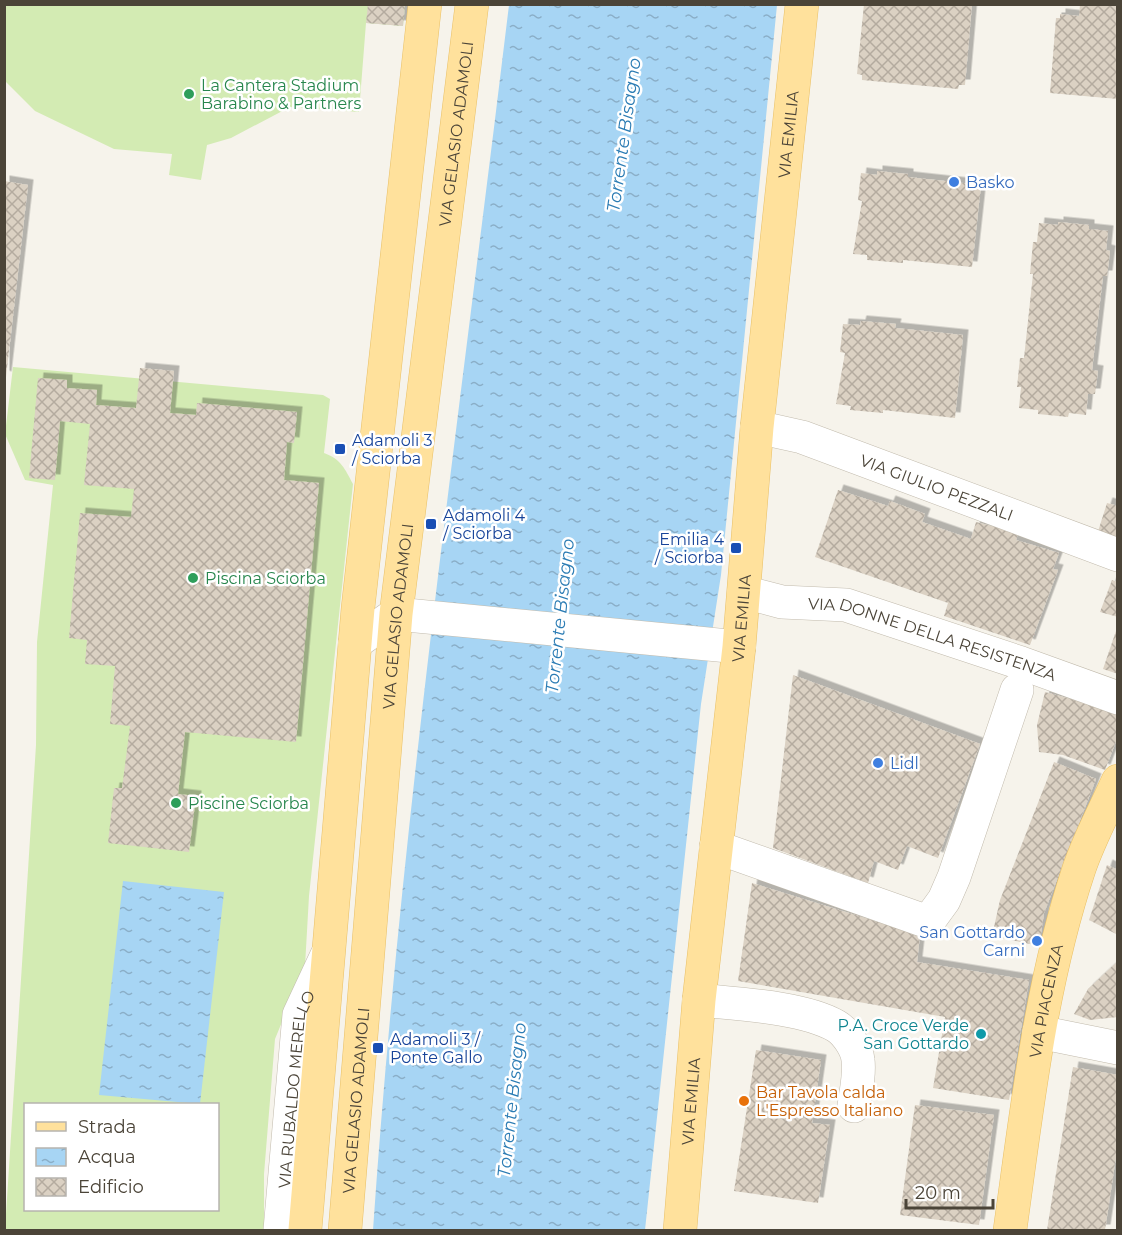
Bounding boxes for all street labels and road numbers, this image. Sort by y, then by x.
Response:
street label: VIA GELASIO ADAMOLI [435,40,477,228]
street label: VIA EMILIA [774,89,802,179]
street label: VIA GIULIO PEZZALI [858,450,1016,525]
street label: VIA GELASIO ADAMOLI [379,522,417,710]
street label: VIA EMILIA [728,573,754,663]
street label: VIA DONNE DELLA RESISTENZA [808,594,1059,685]
street label: VIA PIACENZA [1025,941,1067,1059]
street label: VIA RUBALDO MERELLO [274,987,319,1189]
street label: VIA GELASIO ADAMOLI [339,1007,373,1194]
street label: VIA EMILIA [678,1056,704,1146]

